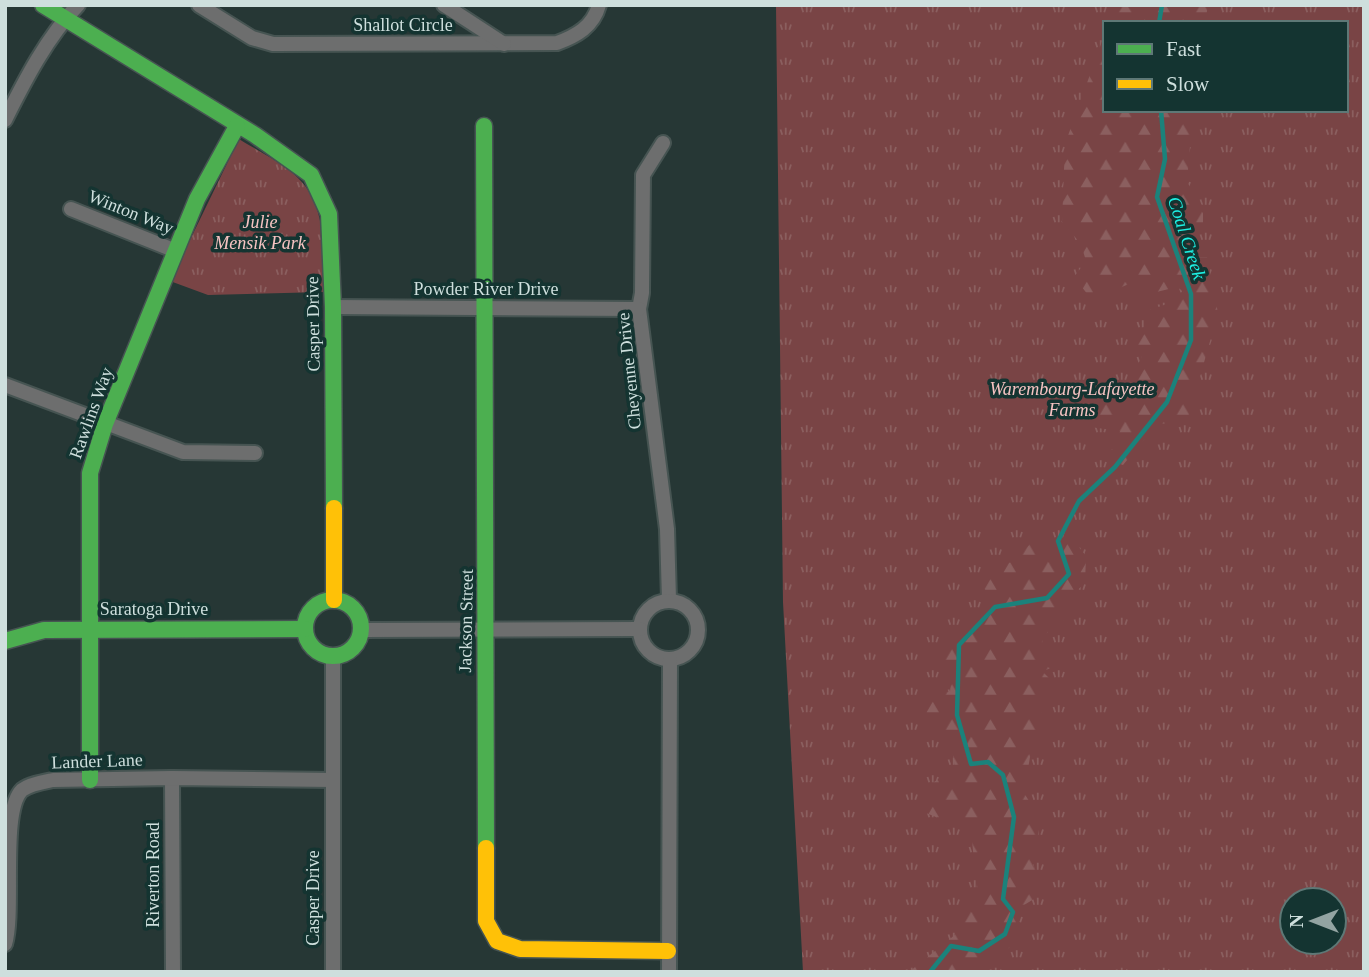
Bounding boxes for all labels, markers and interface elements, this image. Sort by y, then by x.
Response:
street label: Shallot Circle [353,15,453,35]
legend [1103,21,1348,112]
text: Fast [1166,37,1201,61]
text: Slow [1166,72,1210,96]
street label: Winton Way [86,186,176,238]
water label: Coal Creek [1164,194,1211,283]
park label: Julie Mensik Park [213,212,307,253]
street label: Casper Drive [302,276,324,372]
street label: Powder River Drive [414,279,558,299]
street label: Cheyenne Drive [613,312,645,430]
street label: Rawlins Way [65,365,117,461]
park label: Warembourg-Lafayette Farms [990,379,1154,420]
street label: Jackson Street [455,569,477,673]
street label: Saratoga Drive [100,599,208,619]
street label: Lander Lane [51,749,143,773]
street label: Riverton Road [143,822,163,928]
street label: Casper Drive [303,850,323,946]
north arrow [1278,886,1348,956]
text: N [1286,914,1307,928]

